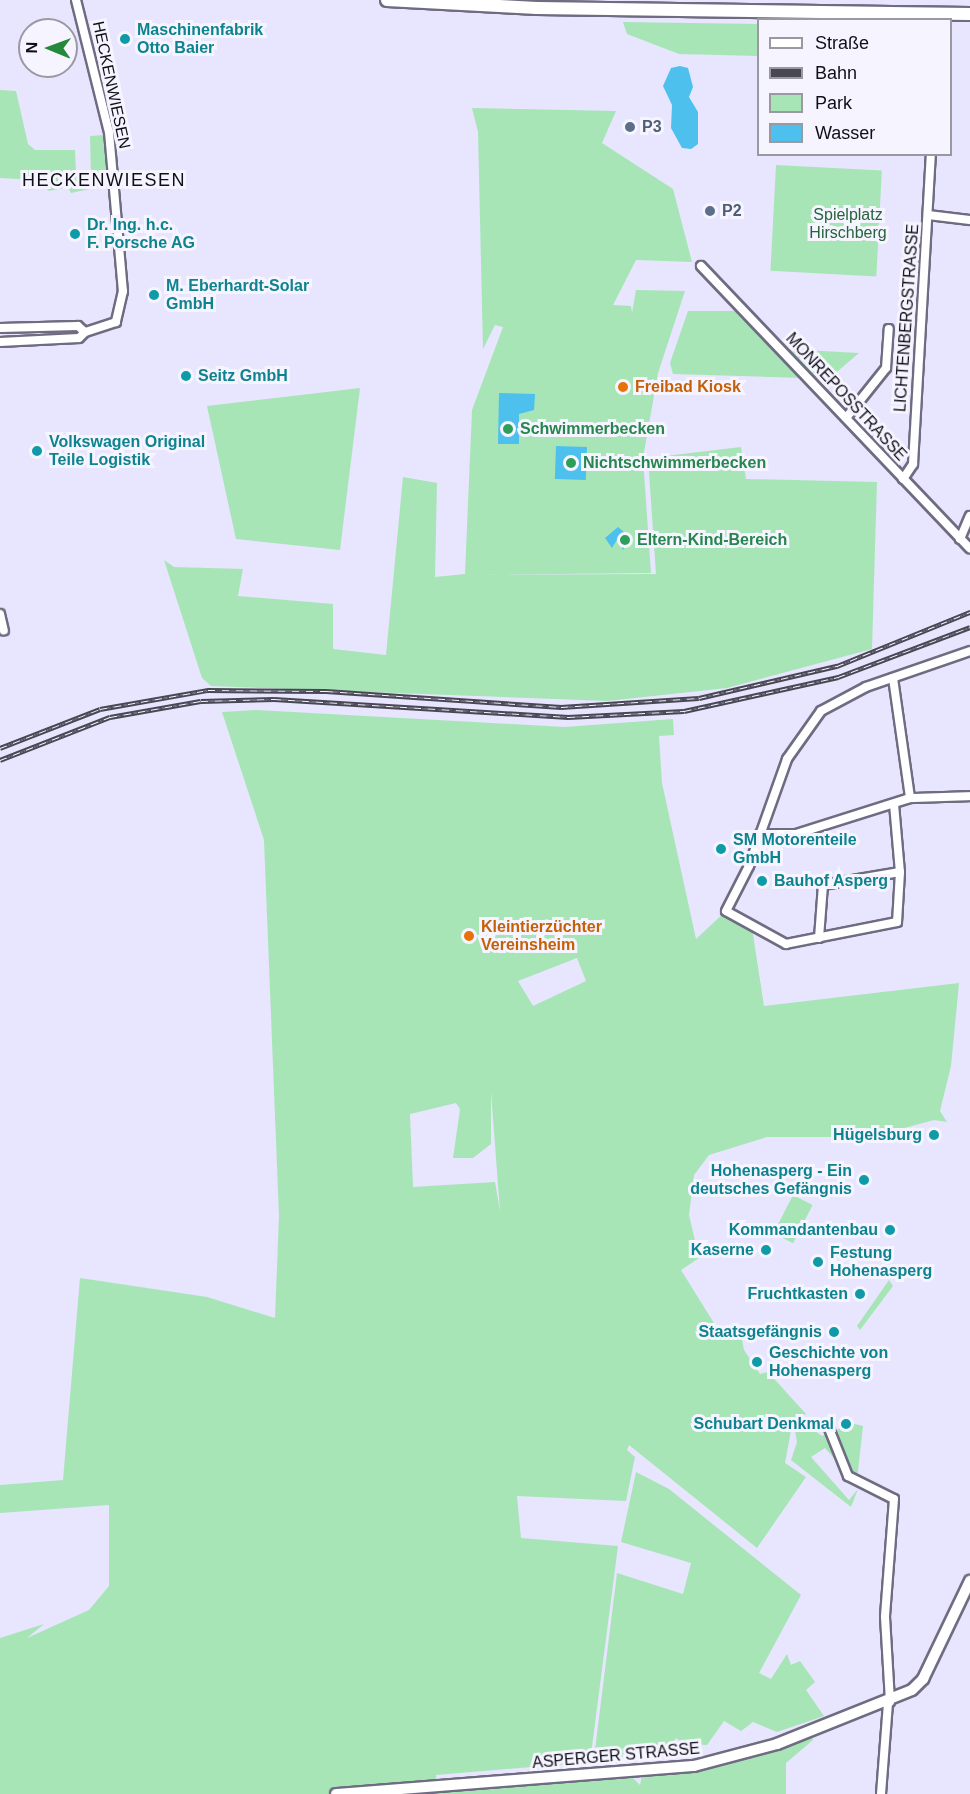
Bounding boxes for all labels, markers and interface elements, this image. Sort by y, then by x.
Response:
north arrow [18,18,78,78]
legend [757,18,952,156]
street label: HECKENWIESEN [88,20,134,150]
place label: Maschinenfabrik Otto Baier [137,20,263,58]
marker: Maschinenfabrik Otto Baier [118,32,132,46]
text: Straße [815,33,869,53]
text: N [23,42,40,54]
text: Bahn [815,63,857,83]
text: Park [815,93,852,113]
place label: P3 [642,117,662,137]
marker: P3 [623,120,637,134]
text: Wasser [815,123,875,143]
district label: HECKENWIESEN [22,169,186,191]
place label: P2 [722,201,742,221]
marker: P2 [703,204,717,218]
park label: Spielplatz Hirschberg [809,205,887,243]
place label: Dr. Ing. h.c. F. Porsche AG [87,215,195,253]
street label: LICHTENBERGSTRASSE [891,223,923,413]
marker: Dr. Ing. h.c. F. Porsche AG [68,227,82,241]
place label: M. Eberhardt-Solar GmbH [166,276,309,314]
marker: M. Eberhardt-Solar GmbH [147,288,161,302]
street label: MONREPOSSTRASSE [782,329,910,465]
place label: Seitz GmbH [198,366,288,386]
marker: Seitz GmbH [179,369,193,383]
place label: Freibad Kiosk [635,377,741,397]
marker: Freibad Kiosk [616,380,630,394]
place label: Schwimmerbecken [520,419,665,439]
marker: Schwimmerbecken [501,422,515,436]
place label: Volkswagen Original Teile Logistik [49,432,205,470]
marker: Volkswagen Original Teile Logistik [30,444,44,458]
place label: Nichtschwimmerbecken [583,453,766,473]
marker: Nichtschwimmerbecken [564,456,578,470]
place label: Eltern-Kind-Bereich [637,530,787,550]
marker: Eltern-Kind-Bereich [618,533,632,547]
place label: SM Motorenteile GmbH [733,830,857,868]
marker: SM Motorenteile GmbH [714,842,728,856]
place label: Bauhof Asperg [774,871,889,891]
marker: Bauhof Asperg [755,874,769,888]
place label: Kleintierzüchter Vereinsheim [481,917,602,955]
marker: Kleintierzüchter Vereinsheim [462,929,476,943]
place label: Hügelsburg [833,1125,922,1145]
marker: Hügelsburg [927,1128,941,1142]
place label: Hohenasperg - Ein deutsches Gefängnis [690,1161,852,1199]
marker: Hohenasperg - Ein deutsches Gefängnis [857,1173,871,1187]
place label: Kommandantenbau [729,1220,878,1240]
marker: Kommandantenbau [883,1223,897,1237]
place label: Kaserne [691,1240,754,1260]
marker: Kaserne [759,1243,773,1257]
place label: Festung Hohenasperg [830,1243,932,1281]
marker: Festung Hohenasperg [811,1255,825,1269]
place label: Fruchtkasten [748,1284,848,1304]
marker: Fruchtkasten [853,1287,867,1301]
place label: Staatsgefängnis [698,1322,822,1342]
marker: Staatsgefängnis [827,1325,841,1339]
place label: Geschichte von Hohenasperg [769,1343,888,1381]
marker: Geschichte von Hohenasperg [750,1355,764,1369]
place label: Schubart Denkmal [694,1414,834,1434]
marker: Schubart Denkmal [839,1417,853,1431]
street label: ASPERGER STRASSE [531,1739,701,1773]

